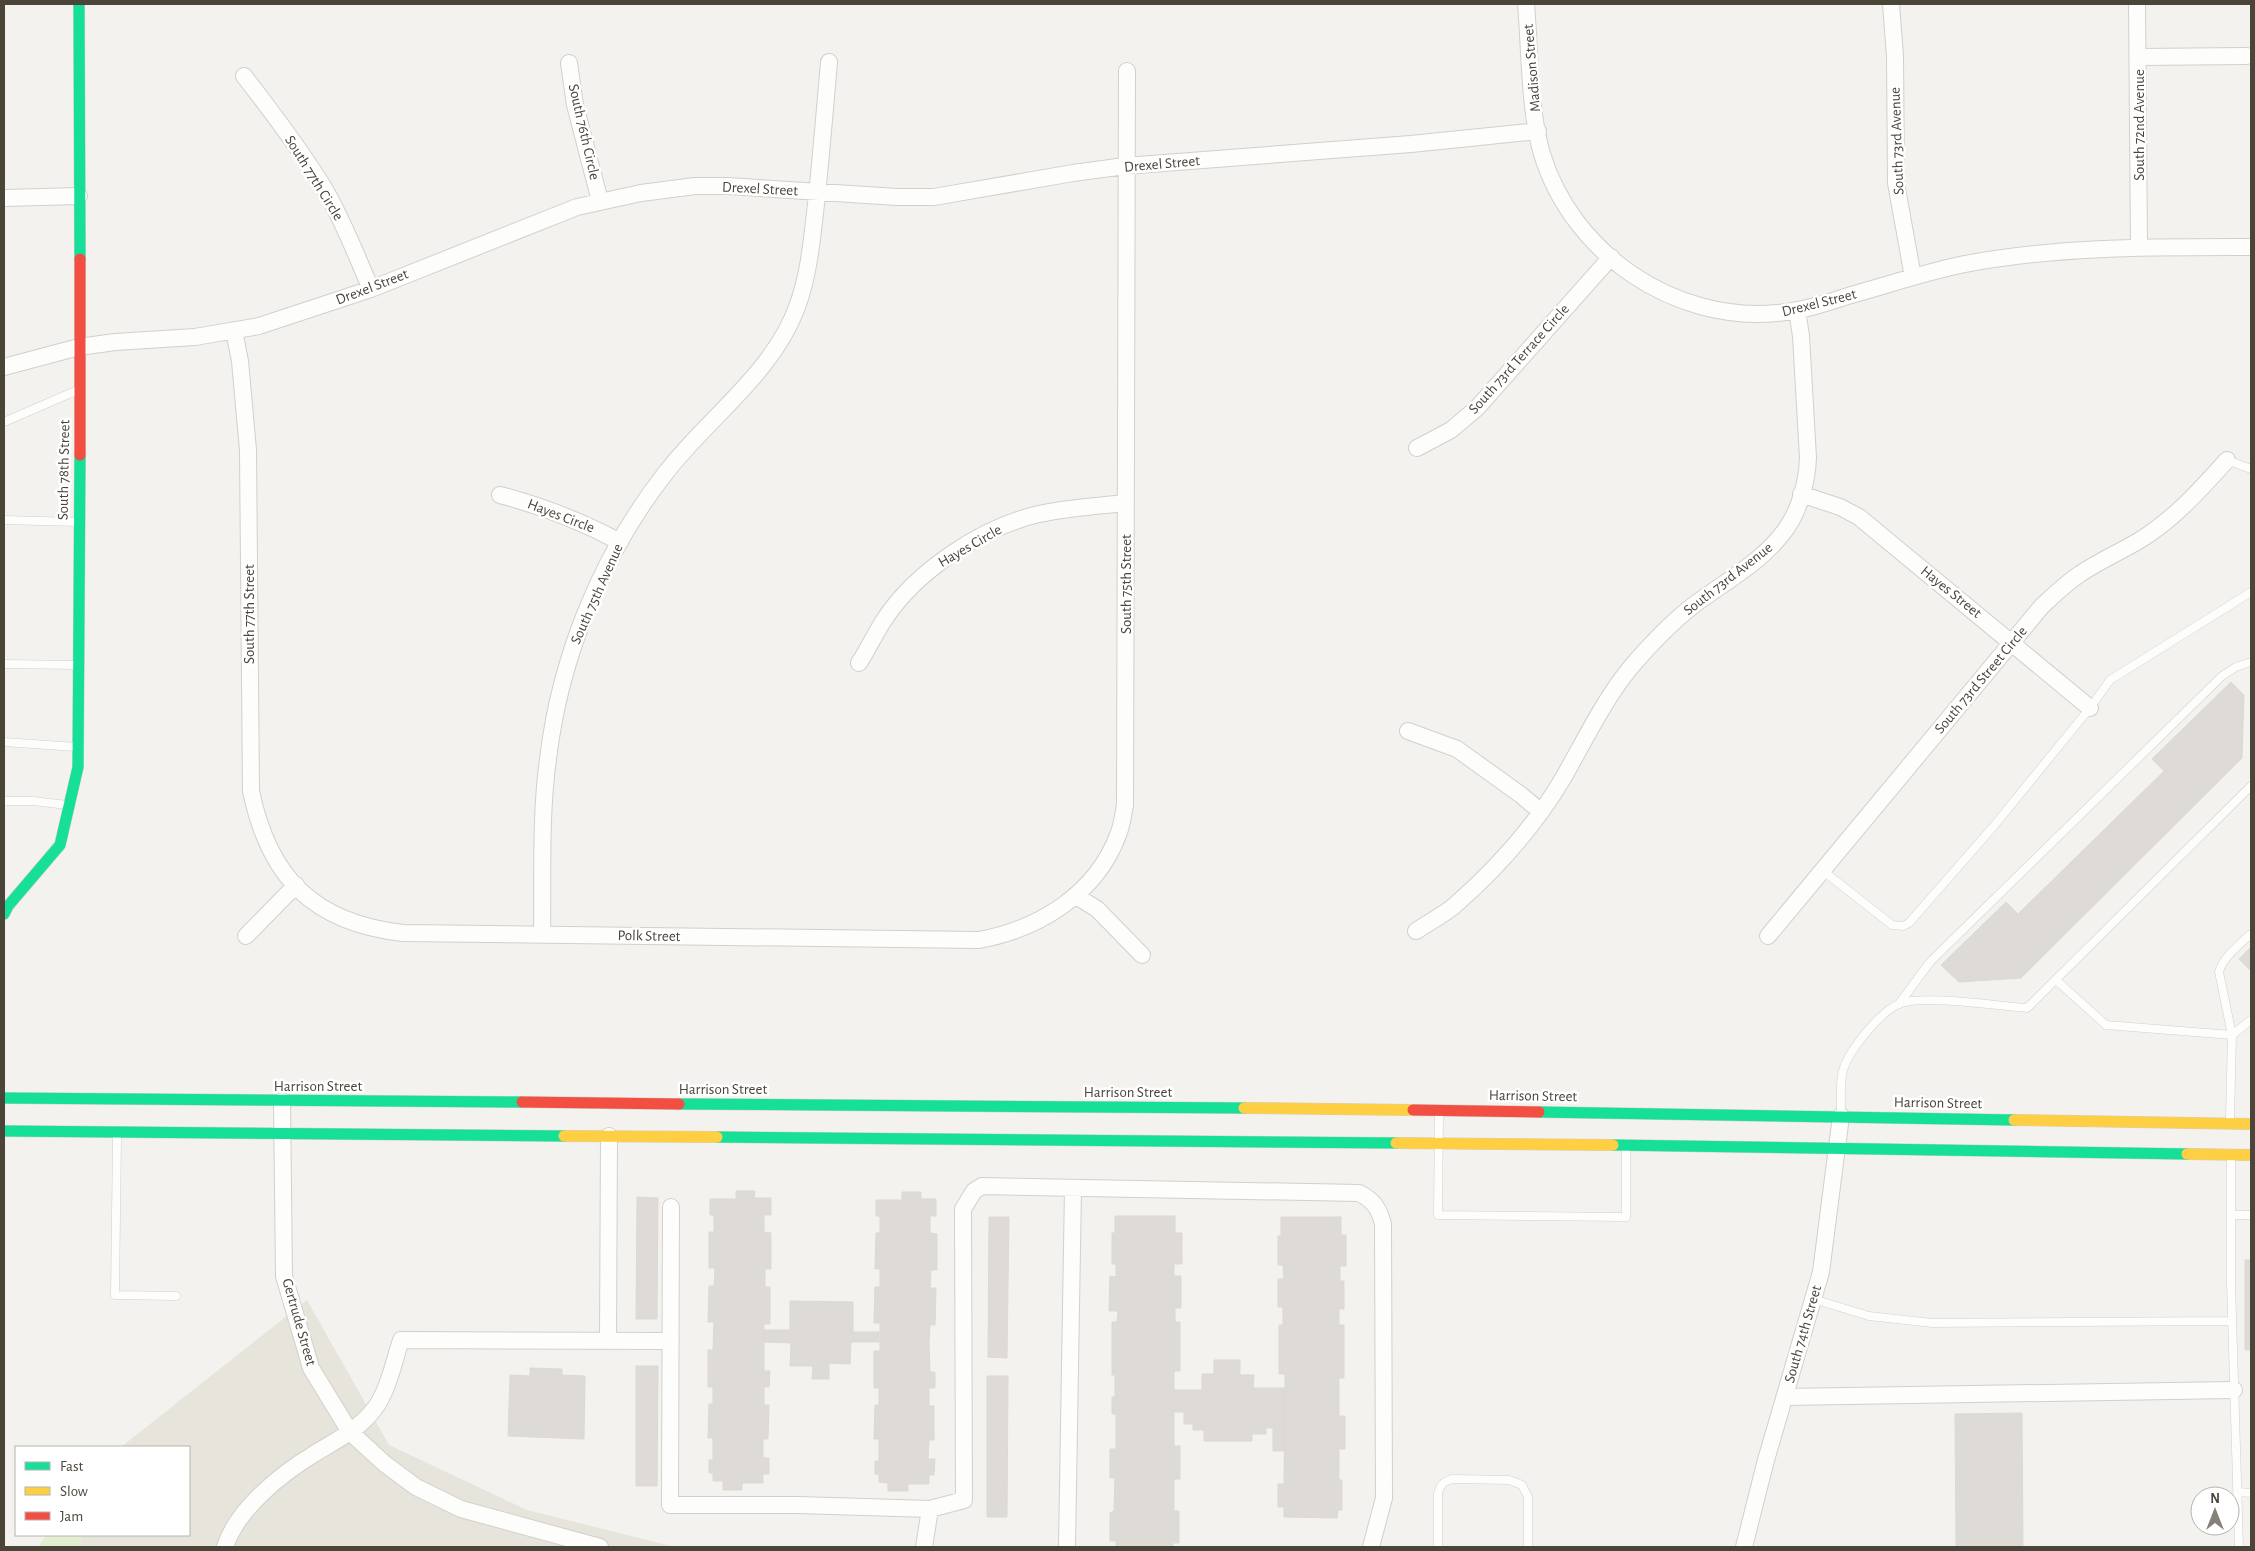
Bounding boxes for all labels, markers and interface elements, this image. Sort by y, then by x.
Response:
street label: Madison Street [1521,23,1543,113]
street label: South 72nd Avenue [2132,69,2147,181]
street label: South 76th Circle [566,83,602,181]
street label: South 73rd Avenue [1888,87,1906,195]
street label: South 77th Circle [282,133,346,223]
street label: Drexel Street [1123,153,1201,175]
street label: Drexel Street [722,180,799,198]
street label: Drexel Street [334,266,410,308]
street label: Drexel Street [1780,286,1858,319]
street label: South 73rd Terrace Circle [1466,301,1572,417]
street label: South 78th Street [56,419,72,520]
street label: Hayes Circle [525,496,597,536]
street label: Hayes Circle [936,522,1004,570]
street label: South 75th Street [1119,534,1134,634]
street label: South 73rd Avenue [1681,540,1775,618]
street label: South 75th Avenue [568,541,626,646]
street label: Hayes Street [1918,563,1984,621]
street label: South 77th Street [242,564,257,664]
street label: South 73rd Street Circle [1932,623,2030,736]
street label: Polk Street [617,928,681,944]
street label: Harrison Street [274,1079,362,1094]
street label: Harrison Street [679,1082,767,1097]
street label: Harrison Street [1084,1085,1172,1100]
street label: Harrison Street [1489,1088,1578,1104]
street label: Harrison Street [1894,1095,1983,1111]
street label: Gertrude Street [279,1277,319,1368]
street label: South 74th Street [1782,1283,1824,1384]
legend [15,1446,190,1536]
text: Fast [60,1459,84,1474]
text: Slow [60,1484,88,1499]
north arrow [2190,1486,2240,1536]
text: N [2210,1492,2220,1506]
text: Jam [60,1509,83,1524]

